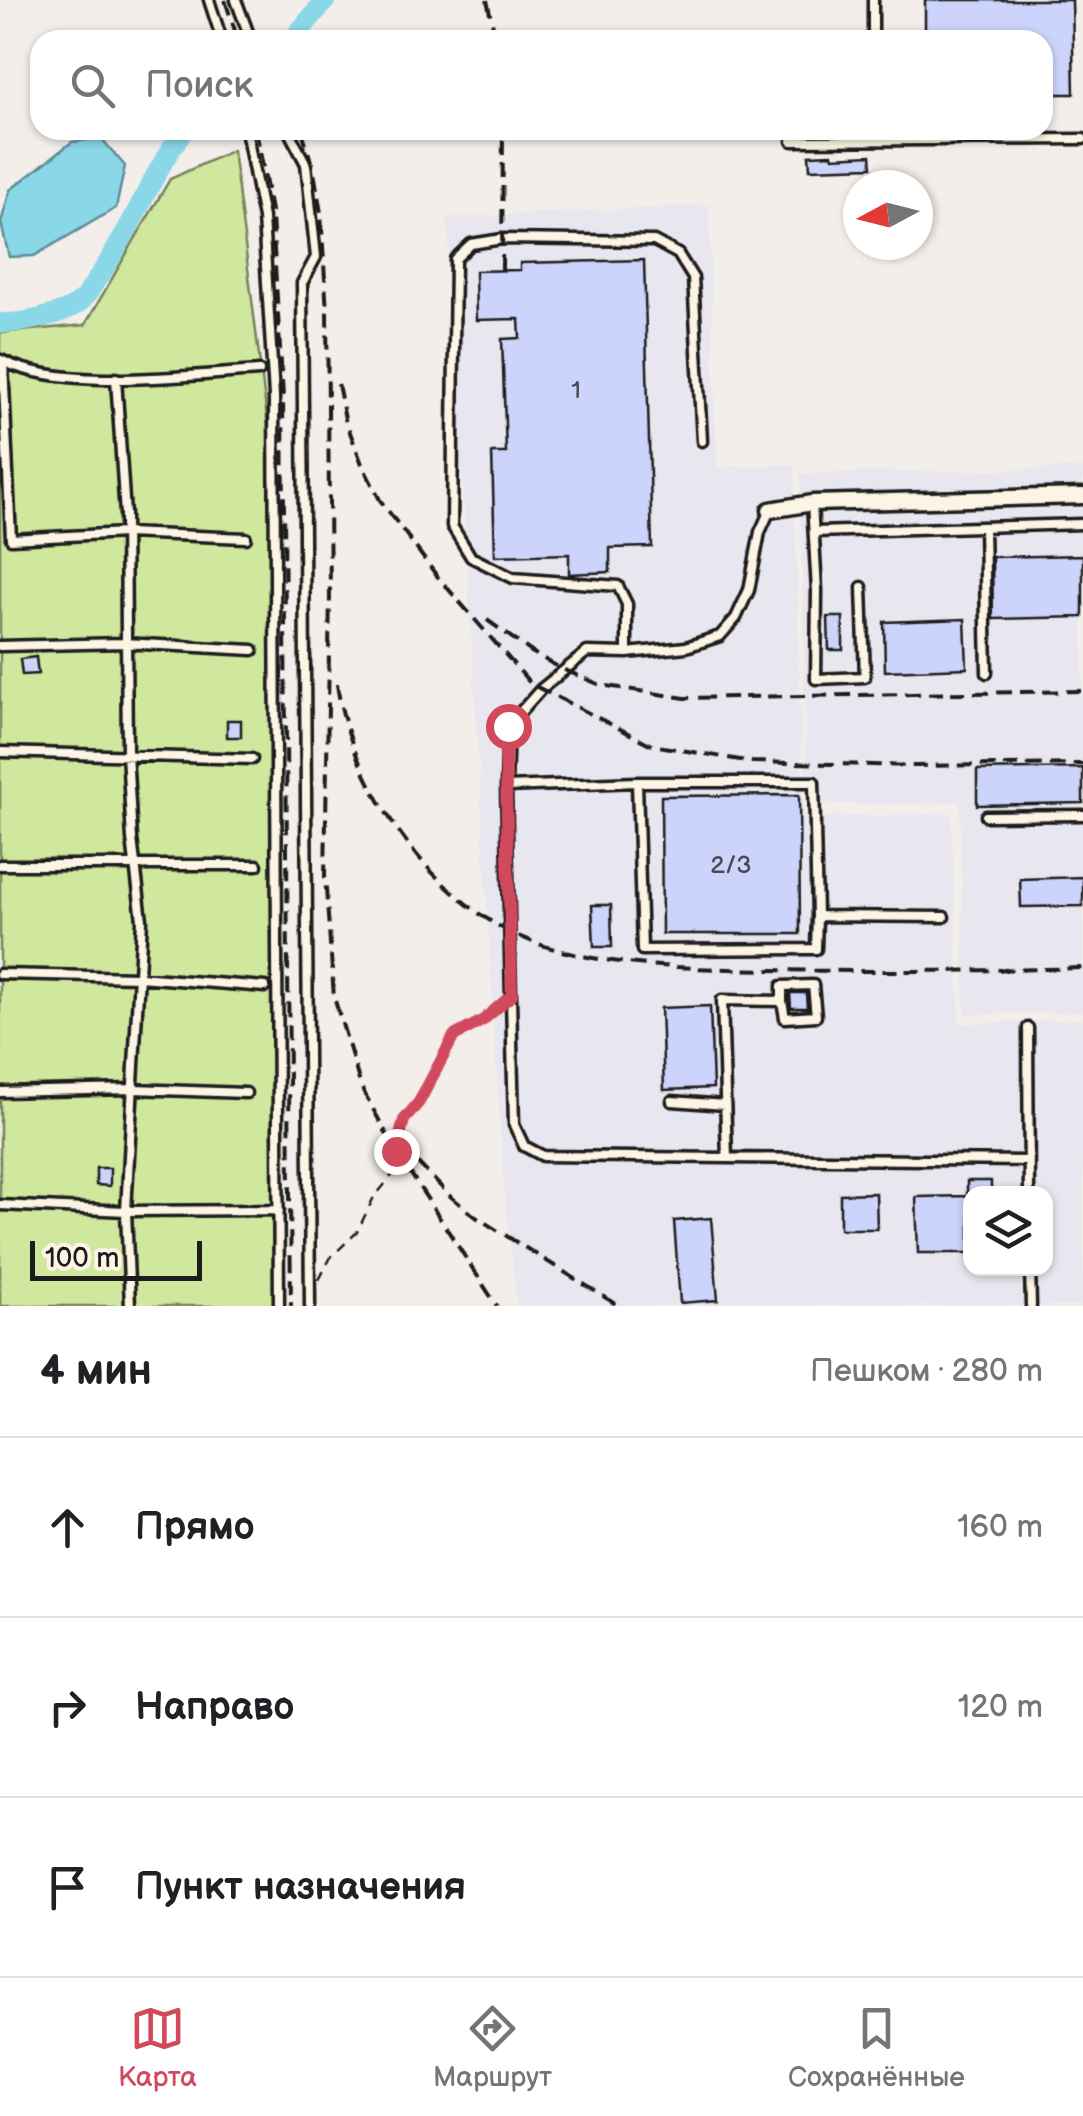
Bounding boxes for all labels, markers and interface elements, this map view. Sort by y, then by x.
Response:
search box [30,30,1053,140]
icon: search [65,58,120,113]
text: Поиск [145,63,253,108]
north arrow [843,170,933,260]
house number: 1 [571,375,581,406]
route start [486,704,532,750]
house number: 2/3 [710,850,752,881]
route end [374,1129,420,1175]
map controls [963,1186,1053,1276]
button: layers [963,1186,1053,1276]
scale bar [30,1236,202,1280]
text: 100 m [45,1242,119,1275]
text: 4 мин [40,1346,152,1397]
text: Пешком · 280 m [810,1352,1043,1391]
icon: ahead [40,1500,95,1555]
text: Прямо [135,1505,254,1550]
text: 160 m [957,1508,1043,1547]
icon: right [40,1680,95,1735]
text: Направо [135,1685,294,1730]
text: 120 m [958,1688,1043,1727]
icon: arrive [40,1860,95,1915]
text: Пункт назначения [135,1865,466,1910]
tab: Карта [118,2001,197,2094]
tab: Маршрут [433,2001,552,2094]
tab: Сохранённые [788,2001,965,2094]

